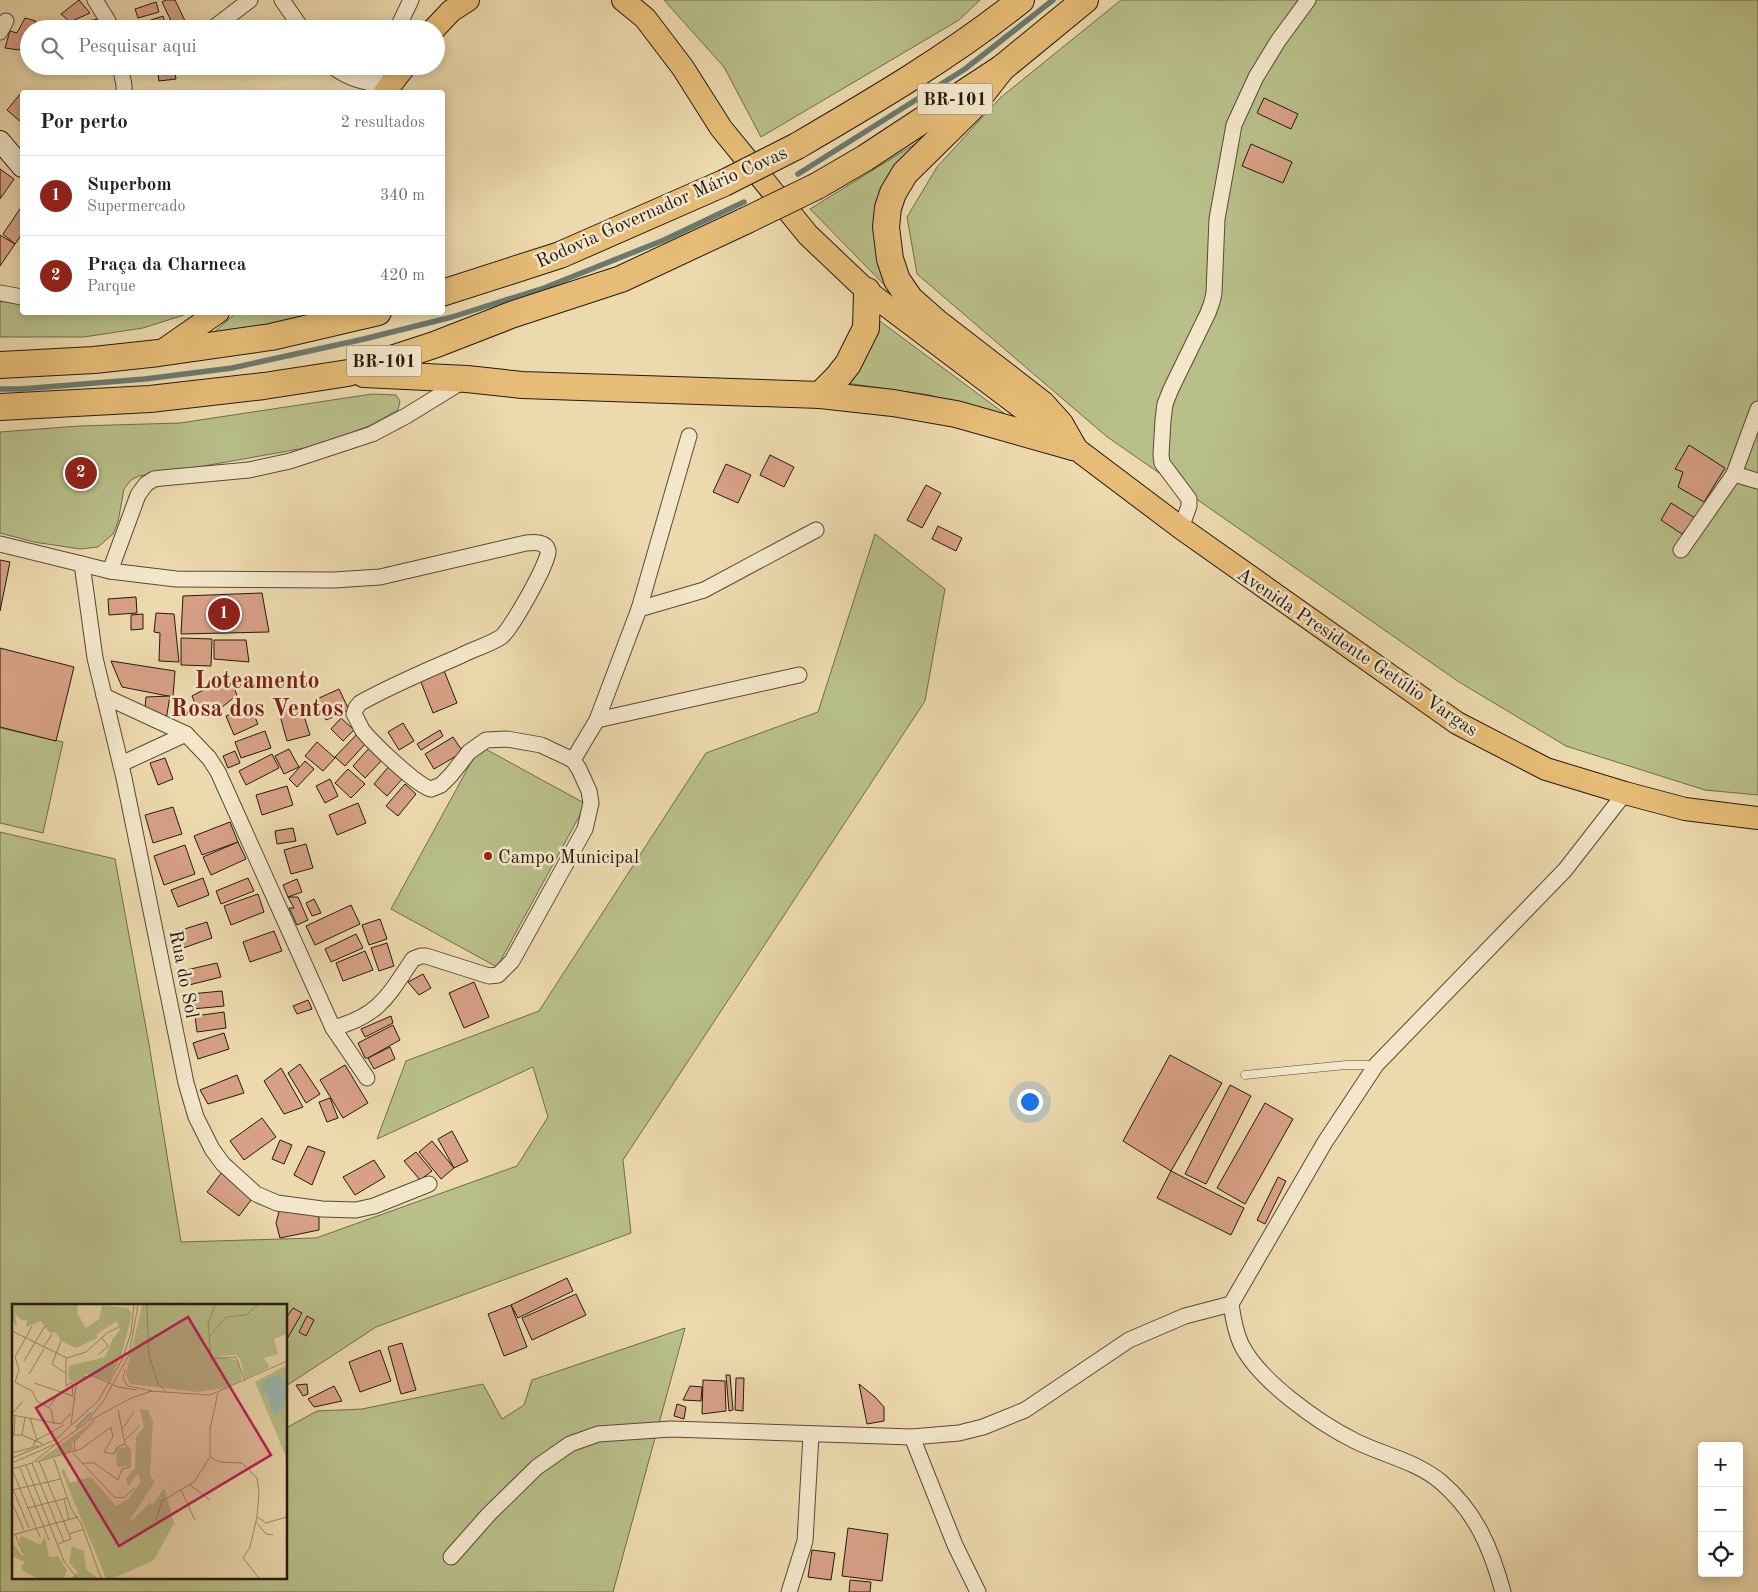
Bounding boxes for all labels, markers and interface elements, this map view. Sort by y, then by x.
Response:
search box [20,20,445,75]
icon: search [38,34,66,62]
text: Pesquisar aqui [78,38,197,57]
road number: BR-101 [918,84,992,115]
text: Por perto [40,112,128,133]
text: 2 resultados [341,115,425,131]
street label: Rodovia Governador Mário Covas [533,144,791,272]
text: Superbom [87,176,172,195]
text: 1 [51,188,61,204]
text: 340 m [380,188,425,204]
text: Supermercado [87,199,185,215]
text: Praça da Charneca [87,256,246,275]
text: 2 [51,268,61,284]
text: 420 m [380,268,425,284]
text: Parque [87,279,136,295]
road number: BR-101 [346,346,422,376]
pin: 2 [65,454,97,492]
street label: Avenida Presidente Getúlio Vargas [1233,565,1481,741]
pin: 1 [208,595,240,633]
district label: Loteamento Rosa dos Ventos [171,670,343,722]
place label: Campo Municipal [498,849,639,868]
marker: Campo Municipal [482,850,494,862]
street label: Rua do Sol [165,929,200,1020]
your location [1017,1089,1043,1115]
inset map [12,1304,288,1580]
map controls [1698,1442,1743,1577]
button: + [1698,1442,1743,1487]
button: − [1698,1487,1743,1532]
button: locate [1698,1532,1743,1577]

